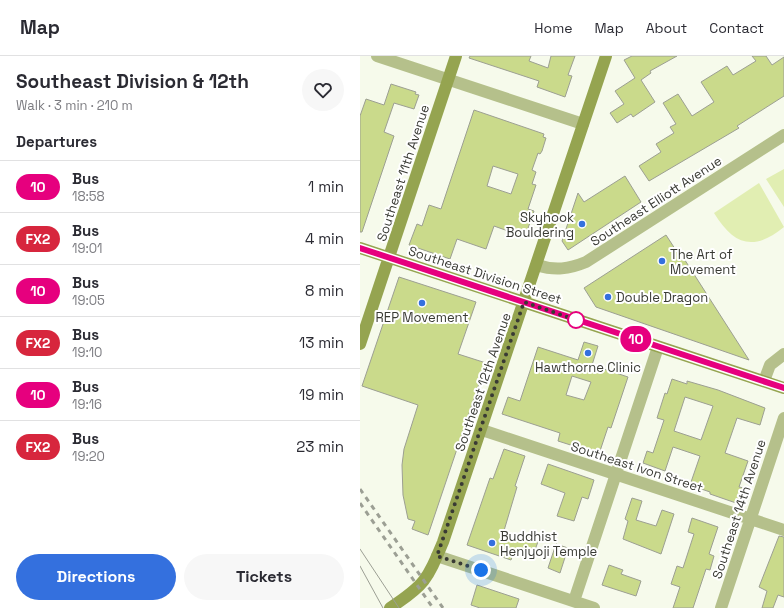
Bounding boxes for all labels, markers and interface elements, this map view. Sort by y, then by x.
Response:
text: Map [20,15,60,40]
text: Home [534,19,572,37]
text: Map [594,19,624,37]
text: About [646,19,687,37]
text: Contact [709,19,764,37]
text: Southeast Division & 12th [16,69,249,94]
button: heart [302,69,344,111]
text: Walk · 3 min · 210 m [16,97,133,114]
street label: Southeast 11th Avenue [373,102,433,244]
text: Departures [16,132,97,151]
street label: Southeast Elliott Avenue [587,152,725,250]
text: Bus [72,169,99,188]
text: 1 min [308,177,344,196]
text: 10 [30,178,46,196]
text: 18:58 [72,188,105,205]
place label: Skyhook Bouldering [506,209,574,241]
marker: Skyhook Bouldering [577,219,587,229]
text: Bus [72,221,99,240]
text: 4 min [305,229,344,248]
text: FX2 [26,230,50,248]
text: 19:01 [72,240,102,257]
street label: Southeast Division Street [406,242,564,308]
place label: The Art of Movement [670,246,736,278]
marker: The Art of Movement [657,256,667,266]
text: Bus [72,273,99,292]
text: 8 min [305,281,344,300]
text: 10 [30,282,46,300]
place label: Double Dragon [616,289,708,306]
text: 19:05 [72,292,105,309]
marker: Double Dragon [603,292,613,302]
marker: REP Movement [417,298,427,308]
place label: REP Movement [376,309,468,326]
street label: Southeast 12th Avenue [451,311,515,453]
unlabelled marker [567,311,585,329]
text: Bus [72,325,99,344]
line badge: 10 [618,326,654,352]
text: 10 [628,330,644,348]
text: 13 min [299,333,344,352]
text: FX2 [26,334,50,352]
text: 19:10 [72,344,102,361]
marker: Hawthorne Clinic [583,348,593,358]
place label: Hawthorne Clinic [535,359,641,376]
text: Bus [72,377,99,396]
text: 19 min [299,385,344,404]
text: 10 [30,386,46,404]
text: 19:16 [72,396,102,413]
text: Bus [72,429,99,448]
text: 23 min [296,437,344,456]
street label: Southeast 14th Avenue [708,437,770,581]
text: FX2 [26,438,50,456]
street label: Southeast Ivon Street [569,438,705,496]
text: 19:20 [72,448,105,465]
place label: Buddhist Henjyoji Temple [500,528,597,560]
marker: Buddhist Henjyoji Temple [487,538,497,548]
button: Directions [16,554,176,600]
button: Tickets [184,554,344,600]
your location [471,560,491,580]

